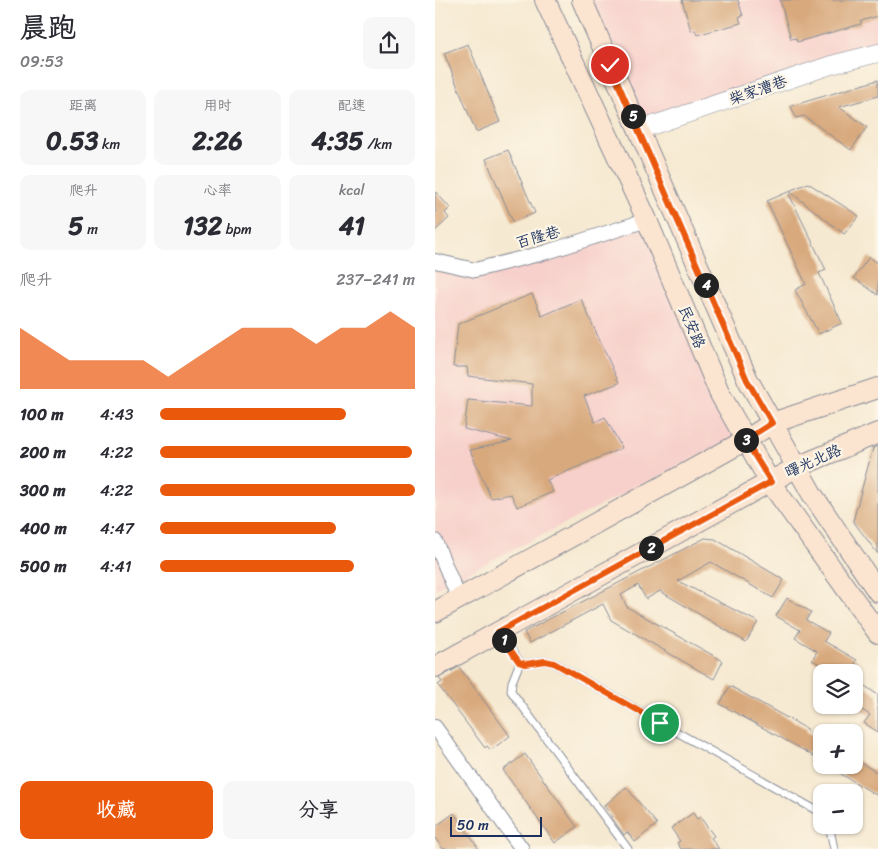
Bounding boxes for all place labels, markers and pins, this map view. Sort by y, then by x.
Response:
pin [589,44,631,86]
pin: 5 [621,104,645,128]
pin: 4 [693,272,719,298]
pin: 3 [733,428,759,452]
pin: 2 [639,536,663,560]
pin: 1 [491,628,517,652]
pin [639,702,681,744]

